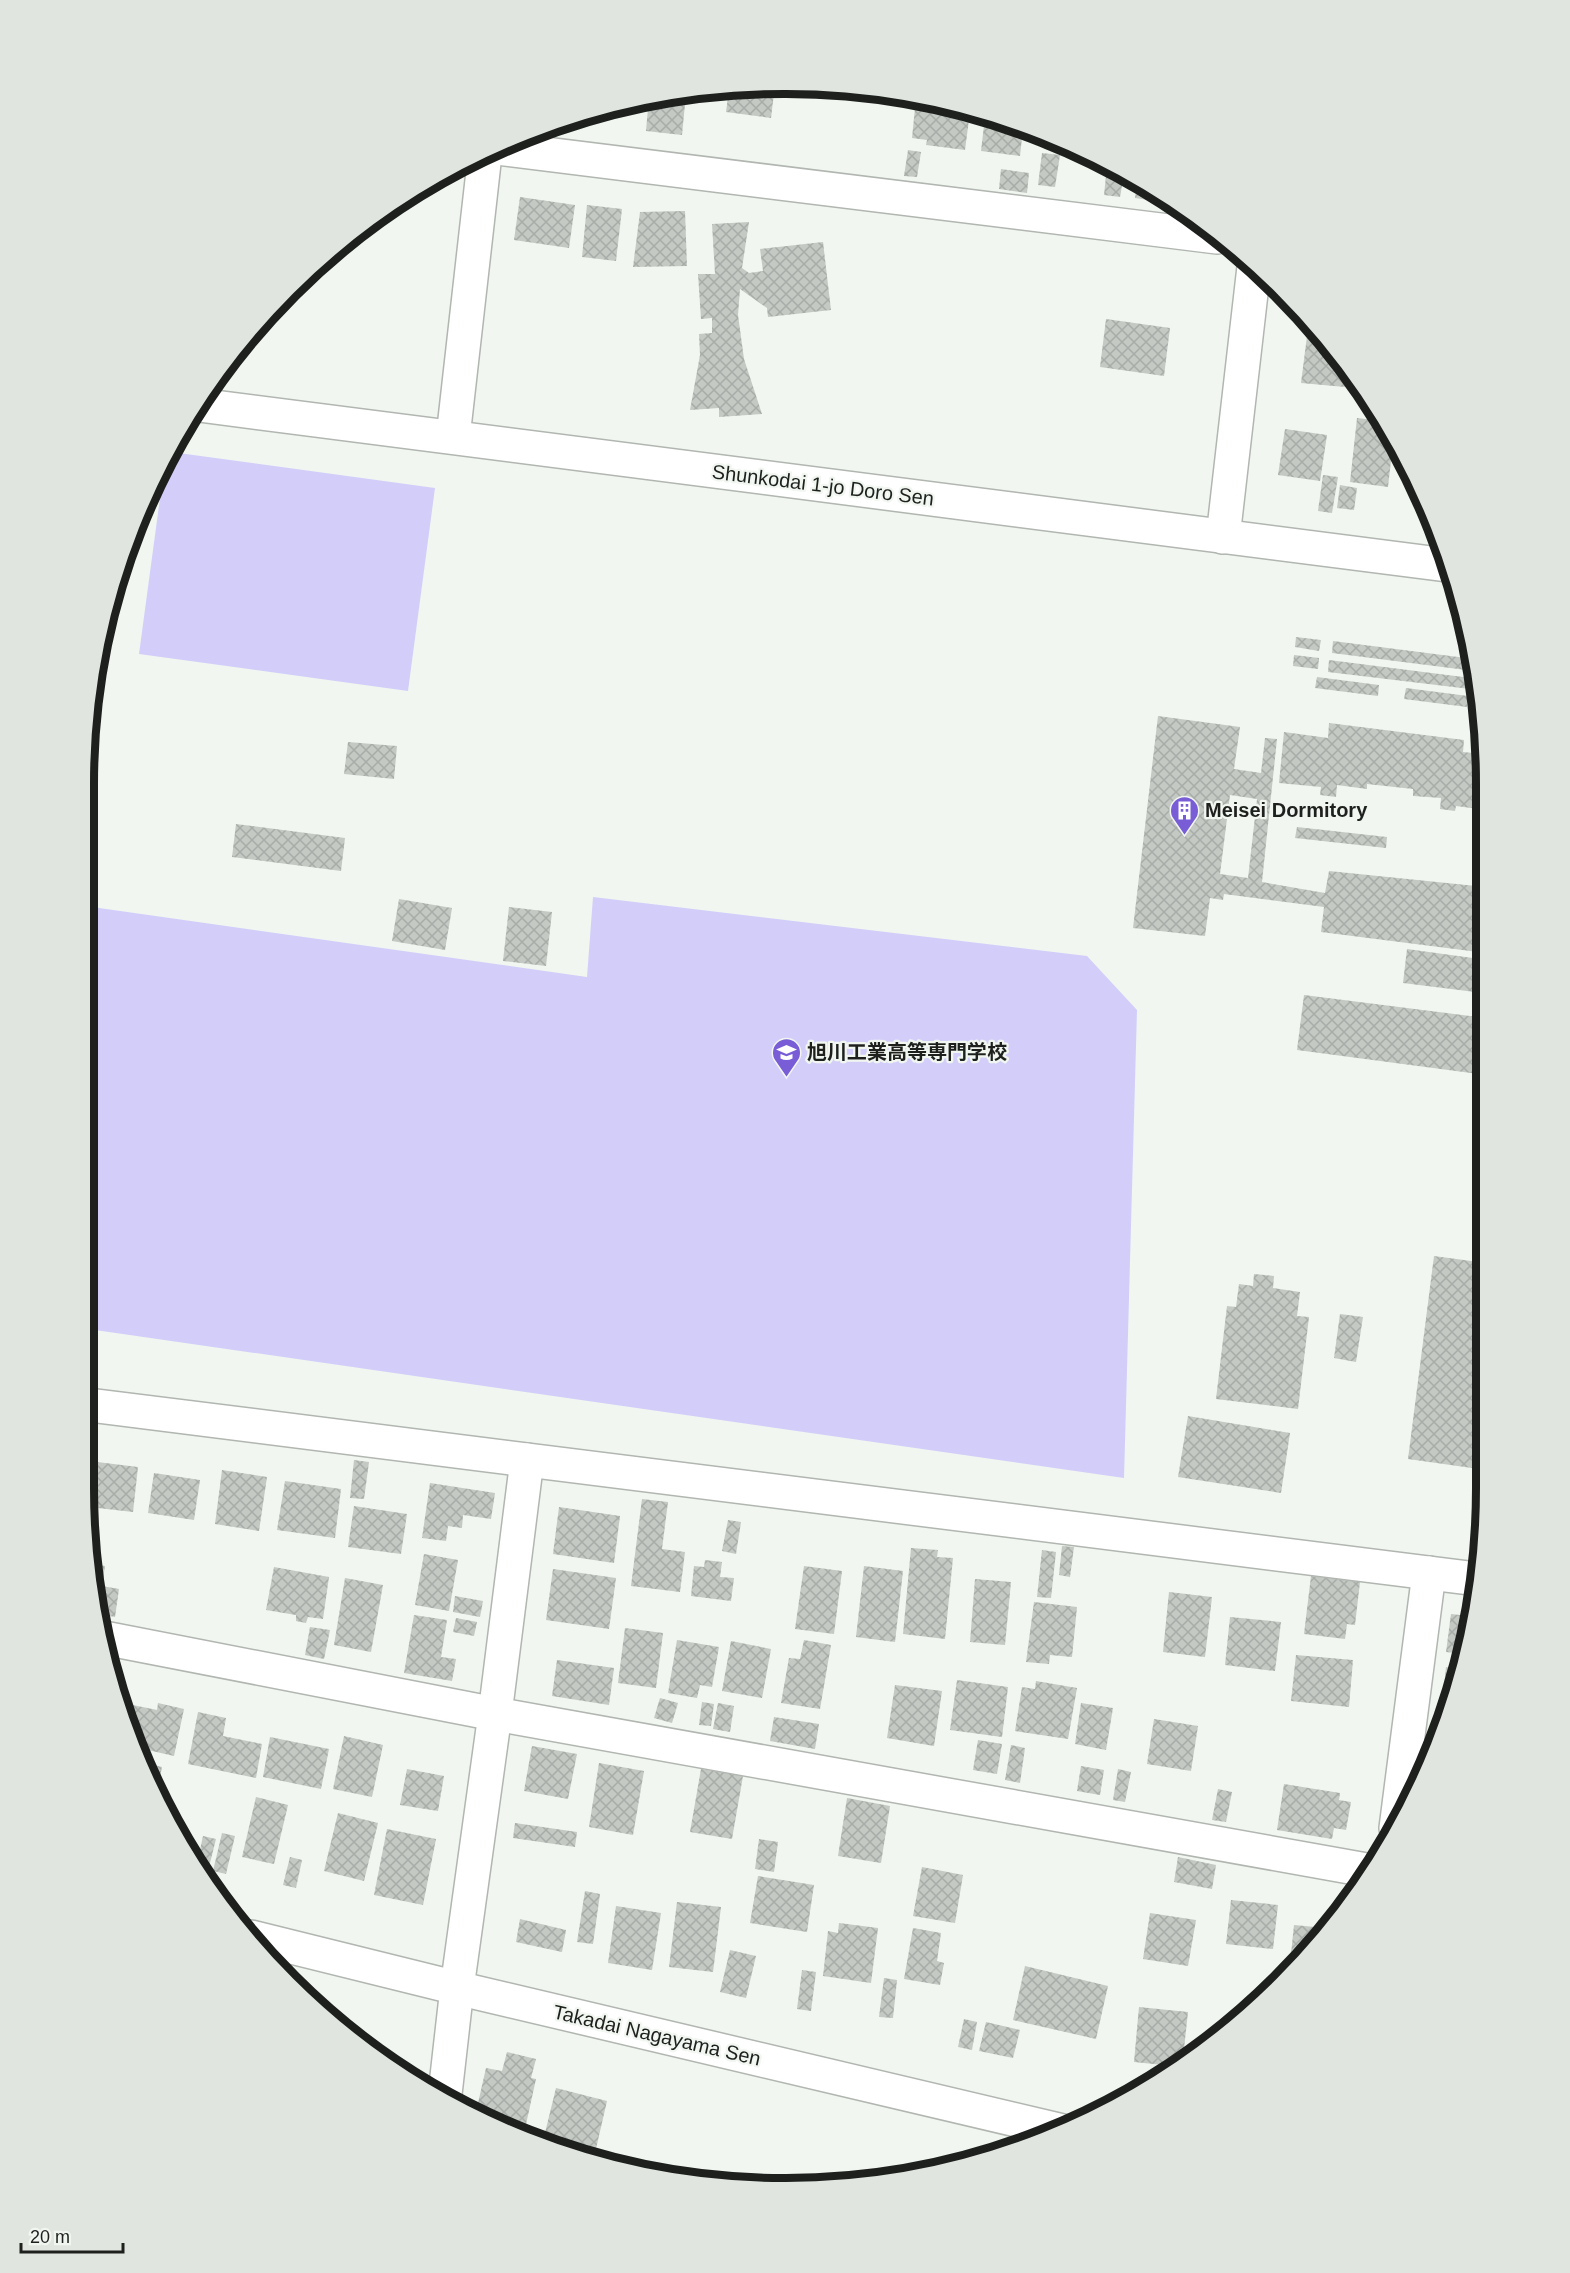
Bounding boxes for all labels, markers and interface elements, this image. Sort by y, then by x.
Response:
street label: Shunkodai 1-jo Doro Sen [711,460,935,510]
building icon: Meisei Dormitory [1168,794,1200,836]
place label: Meisei Dormitory [1205,799,1368,821]
school or university icon: 旭川工業高等専門学校 [770,1036,802,1078]
place label: 旭川工業高等専門学校 [807,1041,1007,1063]
street label: Takadai Nagayama Sen [551,2000,763,2070]
scale bar [21,2216,123,2254]
text: 20 m [30,2227,70,2247]

